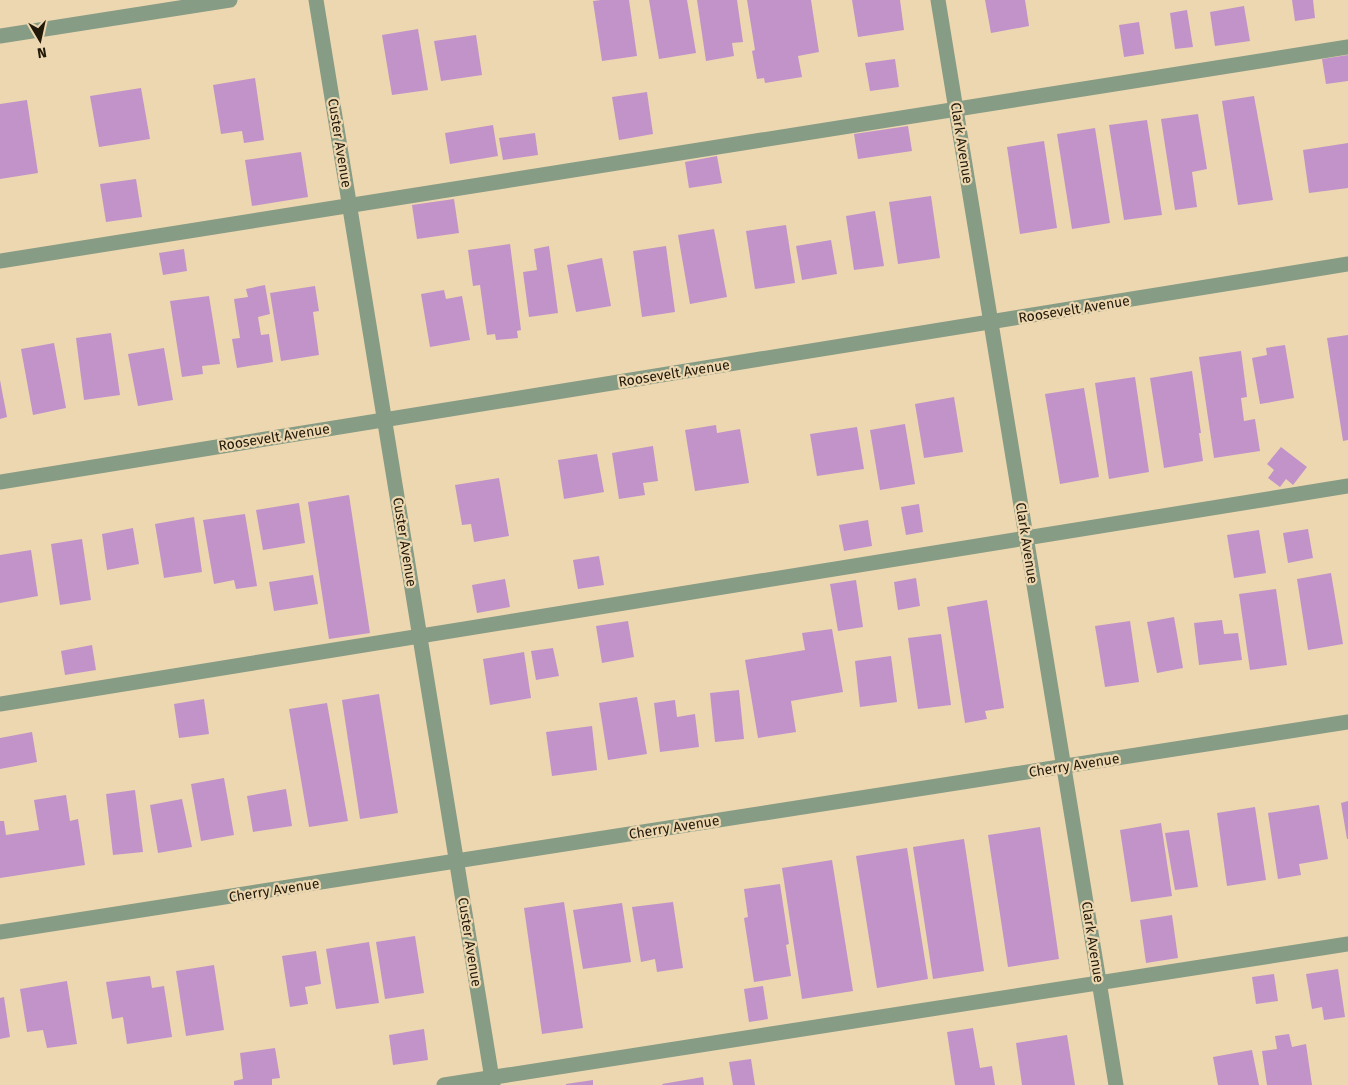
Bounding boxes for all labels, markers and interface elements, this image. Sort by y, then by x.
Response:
north arrow [15,15,65,65]
text: N [36,43,48,61]
street label: Custer Avenue [324,97,355,189]
street label: Clark Avenue [947,101,976,185]
street label: Roosevelt Avenue [1017,292,1131,327]
street label: Roosevelt Avenue [617,356,731,391]
street label: Roosevelt Avenue [217,420,331,455]
street label: Custer Avenue [389,496,420,588]
street label: Clark Avenue [1012,501,1041,585]
street label: Cherry Avenue [1028,750,1121,781]
street label: Cherry Avenue [628,812,721,843]
street label: Cherry Avenue [228,875,321,906]
street label: Custer Avenue [454,896,485,988]
street label: Clark Avenue [1078,900,1107,984]

